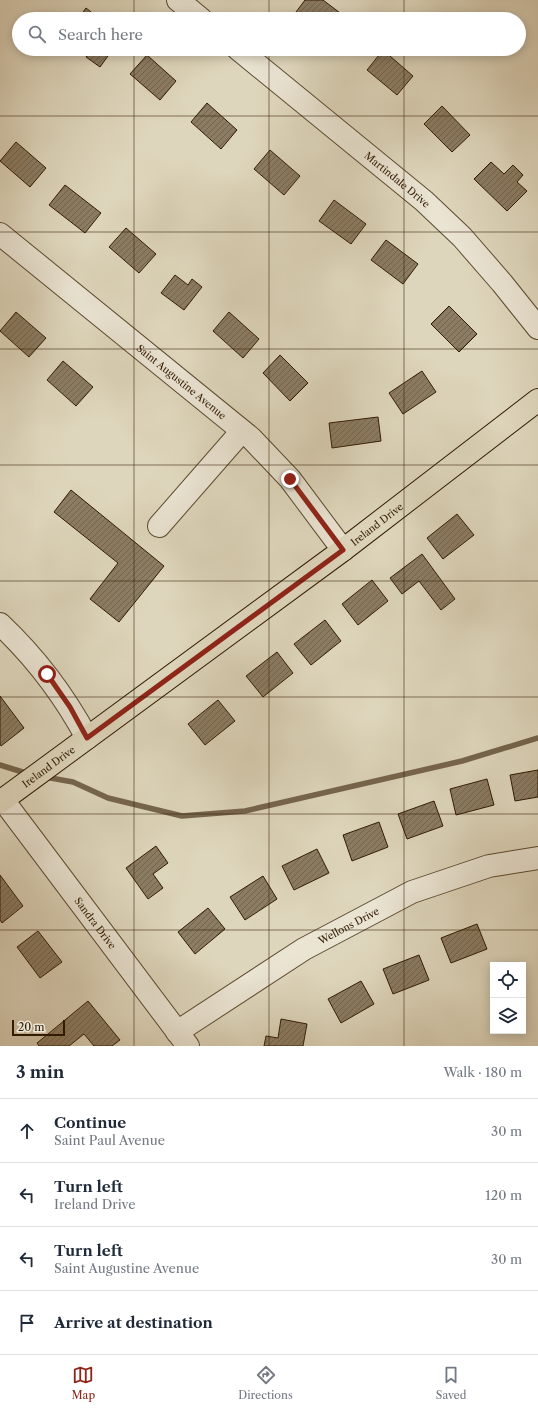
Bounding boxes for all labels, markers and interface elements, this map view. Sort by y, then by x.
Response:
search box [12,12,526,56]
icon: search [26,23,48,45]
text: Search here [58,25,143,44]
street label: Martindale Drive [362,149,433,211]
street label: Saint Augustine Avenue [134,342,229,423]
route end [281,470,299,488]
street label: Ireland Drive [348,500,406,549]
route start [38,665,56,683]
street label: Ireland Drive [20,743,78,791]
street label: Sandra Drive [71,895,119,952]
street label: Wellons Drive [315,904,382,948]
map controls [490,962,526,1034]
button: locate [490,962,526,998]
button: layers [490,998,526,1034]
scale bar [12,1018,65,1037]
text: 20 m [18,1020,44,1034]
text: 3 min [16,1062,65,1082]
text: Walk · 180 m [443,1064,522,1080]
text: Continue [54,1113,126,1132]
icon: ahead [16,1120,38,1142]
text: 30 m [491,1123,522,1139]
text: Saint Paul Avenue [54,1132,165,1148]
text: Turn left [54,1177,123,1196]
icon: left [16,1184,38,1206]
text: 120 m [485,1187,522,1203]
text: Ireland Drive [54,1196,136,1212]
text: Turn left [54,1241,123,1260]
icon: left [16,1248,38,1270]
text: 30 m [491,1251,522,1267]
text: Saint Augustine Avenue [54,1260,199,1276]
icon: arrive [16,1312,38,1334]
text: Arrive at destination [54,1313,213,1332]
tab: Map [72,1364,95,1402]
tab: Directions [238,1364,293,1402]
tab: Saved [436,1364,466,1402]

